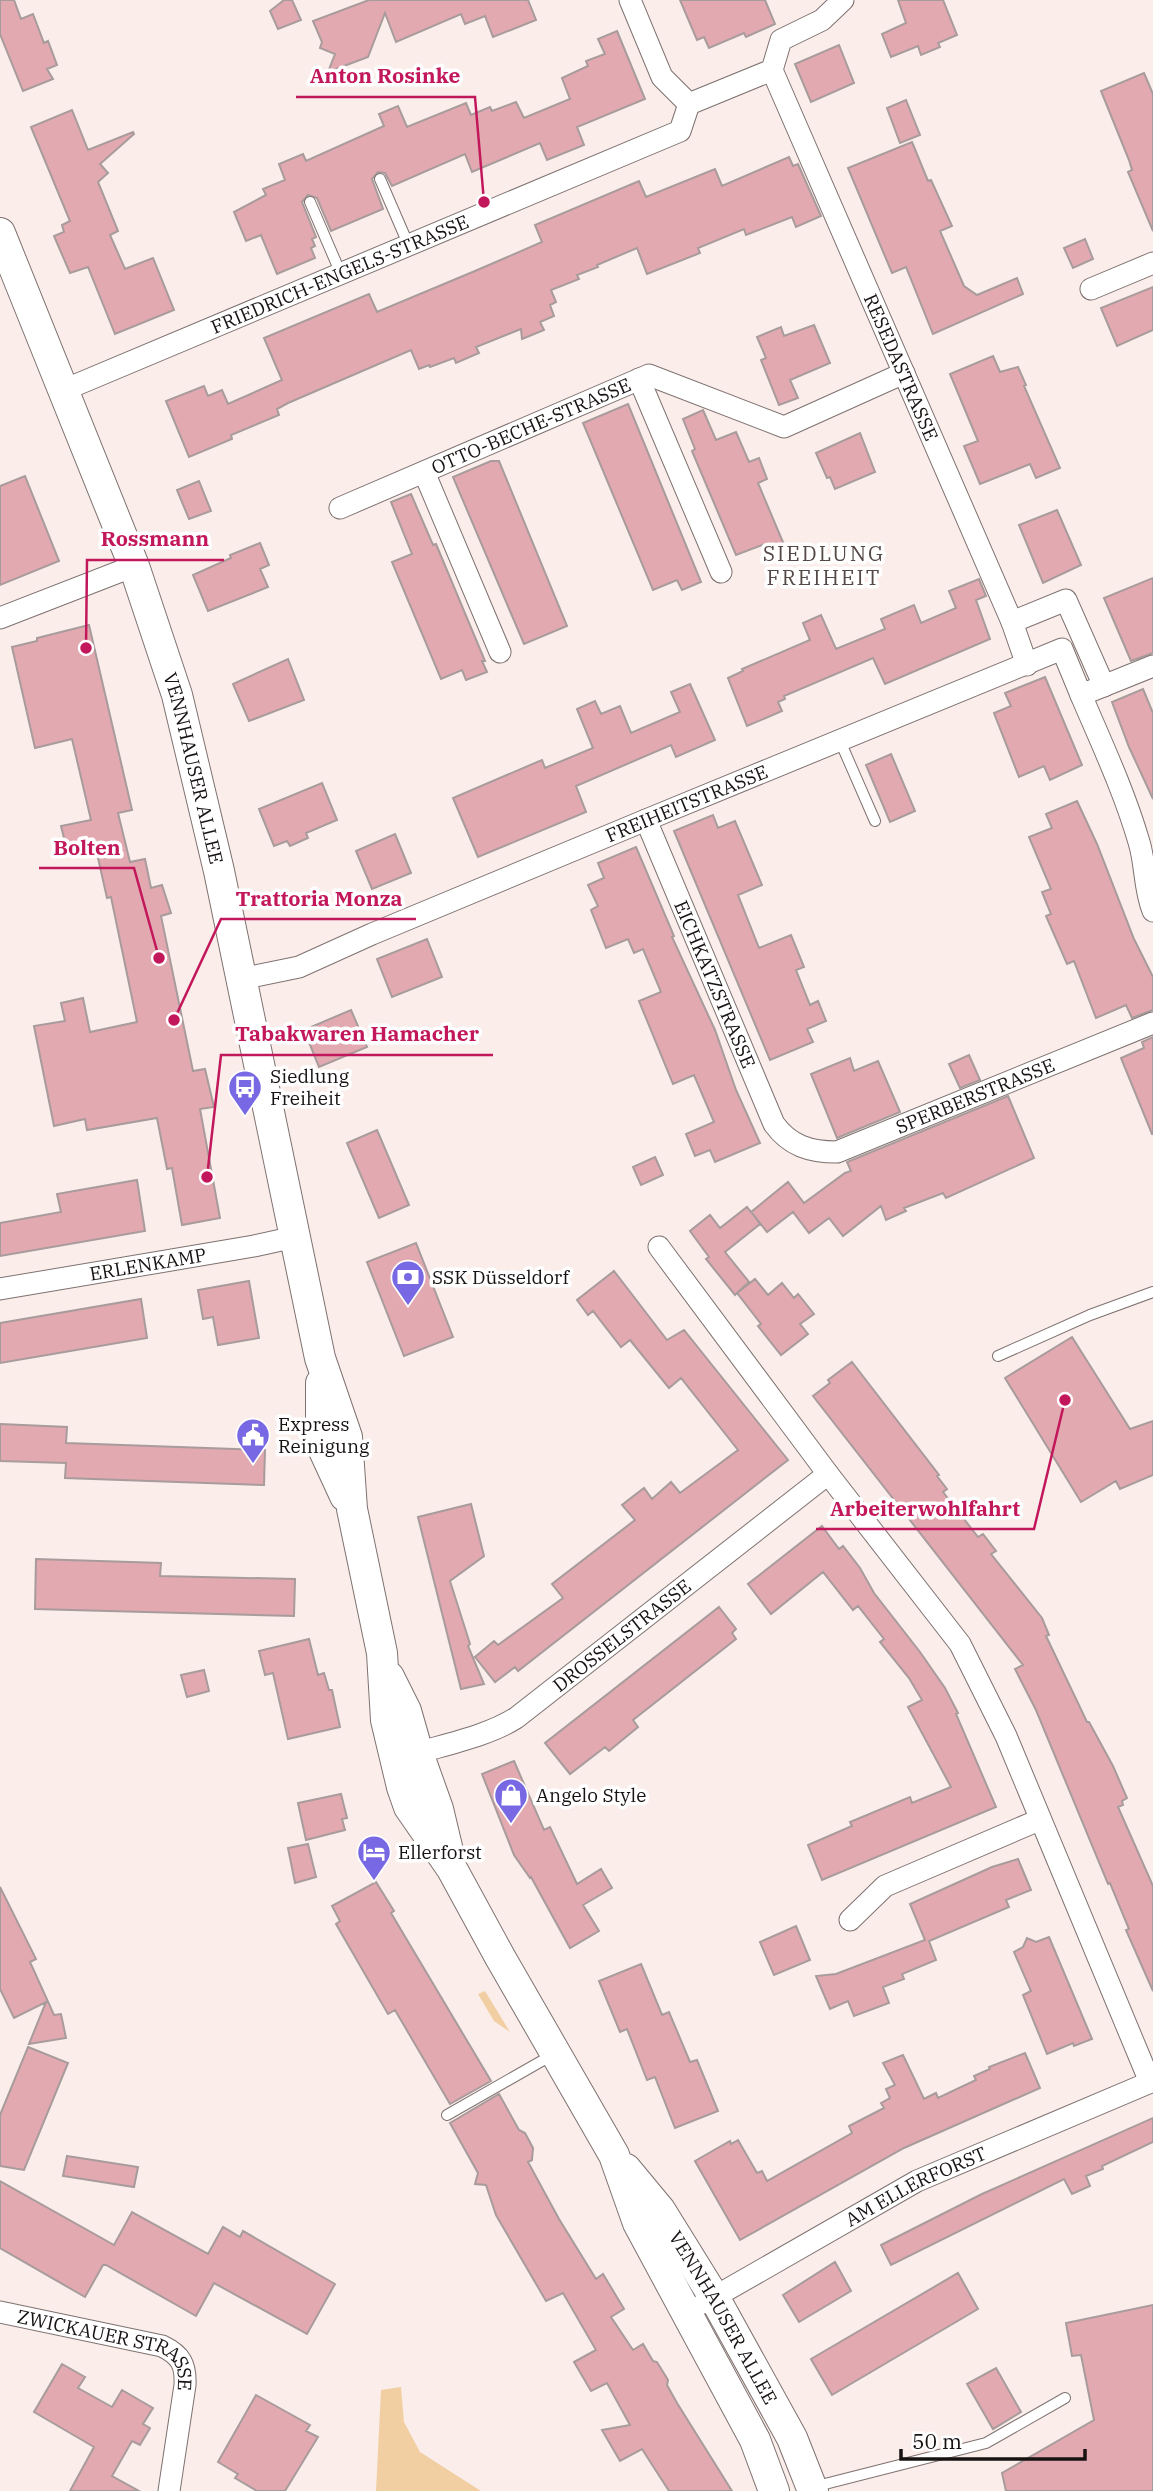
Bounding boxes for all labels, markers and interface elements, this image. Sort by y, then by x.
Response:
callout: Anton Rosinke [296,55,475,97]
text: Anton Rosinke [310,61,460,89]
street label: FRIEDRICH-ENGELS-STRASSE [207,209,472,339]
street label: RESEDASTRASSE [859,290,944,444]
street label: OTTO-BECHE-STRASSE [428,372,634,479]
callout: Rossmann [87,518,224,560]
text: Rossmann [101,524,209,552]
district label: SIEDLUNG FREIHEIT [763,539,885,591]
street label: VENNHAUSER ALLEE [158,669,229,866]
street label: FREIHEITSTRASSE [602,759,771,847]
callout: Bolten [39,826,134,868]
text: Bolten [53,833,121,861]
callout: Trattoria Monza [221,877,416,919]
text: Trattoria Monza [236,884,402,912]
street label: EICHKATZSTRASSE [669,897,761,1072]
callout: Tabakwaren Hamacher [221,1013,493,1055]
text: Tabakwaren Hamacher [235,1019,480,1047]
street label: SPERBERSTRASSE [892,1052,1058,1139]
place label: Siedlung Freiheit [270,1064,350,1110]
bus stop icon: Siedlung Freiheit [226,1068,264,1117]
street label: ERLENKAMP [88,1242,208,1286]
bank icon: SSK Düsseldorf [389,1258,427,1307]
place label: SSK Düsseldorf [432,1265,571,1289]
place label: Express Reinigung [278,1412,370,1458]
public building icon: Express Reinigung [234,1416,272,1465]
callout: Arbeiterwohlfahrt [816,1487,1034,1529]
text: Arbeiterwohlfahrt [830,1494,1020,1522]
street label: DROSSELSTRASSE [548,1574,696,1697]
shop icon: Angelo Style [492,1776,530,1825]
place label: Angelo Style [536,1783,646,1807]
hotel icon: Ellerforst [355,1833,393,1882]
place label: Ellerforst [398,1840,482,1864]
street label: AM ELLERFORST [841,2141,990,2232]
street label: VENNHAUSER ALLEE [664,2226,783,2408]
street label: ZWICKAUER STRASSE [15,2304,197,2391]
scale bar [901,2418,1085,2462]
text: 50 m [912,2427,962,2455]

